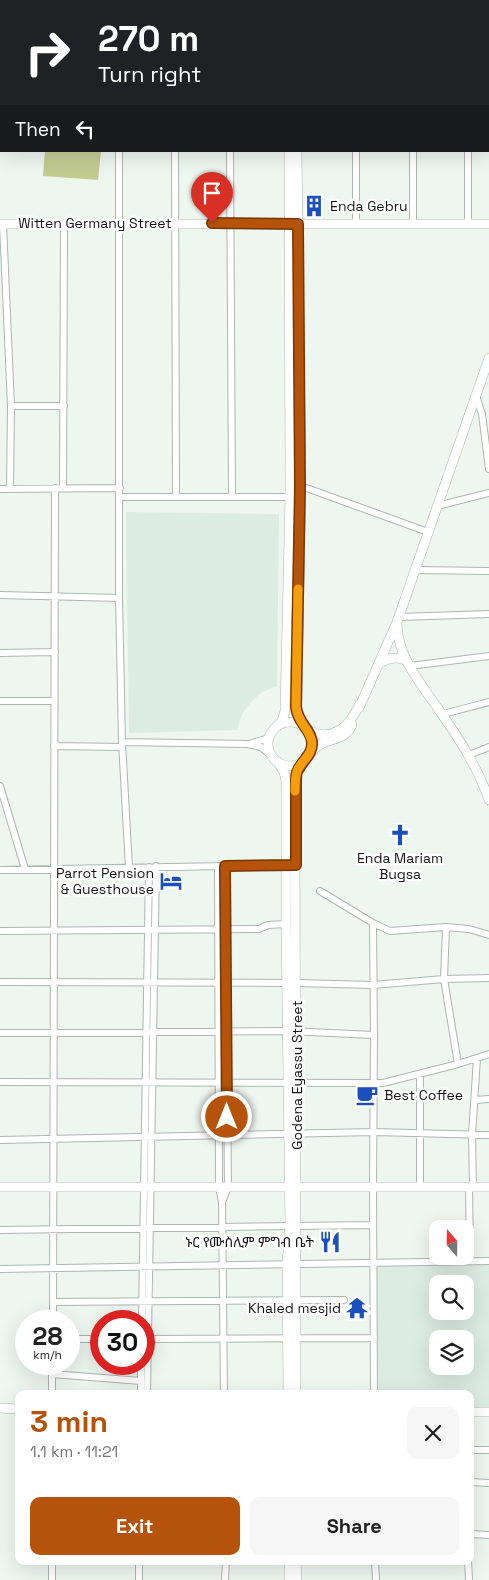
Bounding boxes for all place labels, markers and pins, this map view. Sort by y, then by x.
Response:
pin [191,172,233,223]
building icon: Enda Gebru [301,193,327,219]
place label: Enda Gebru [330,197,408,215]
church icon: Enda Mariam Bugsa [387,822,413,848]
place label: Enda Mariam Bugsa [357,849,443,883]
place label: Parrot Pension & Guesthouse [56,864,154,898]
hotel icon: Parrot Pension & Guesthouse [158,868,184,894]
cafe icon: Best Coffee [354,1082,380,1108]
place label: Best Coffee [384,1086,463,1104]
restaurant icon: ኑር የሙስሊም ምግብ ቤት [317,1229,343,1255]
place label: ኑር የሙስሊም ምግብ ቤት [185,1233,315,1251]
temple icon: Khaled mesjid [344,1295,370,1321]
place label: Khaled mesjid [248,1299,341,1317]

